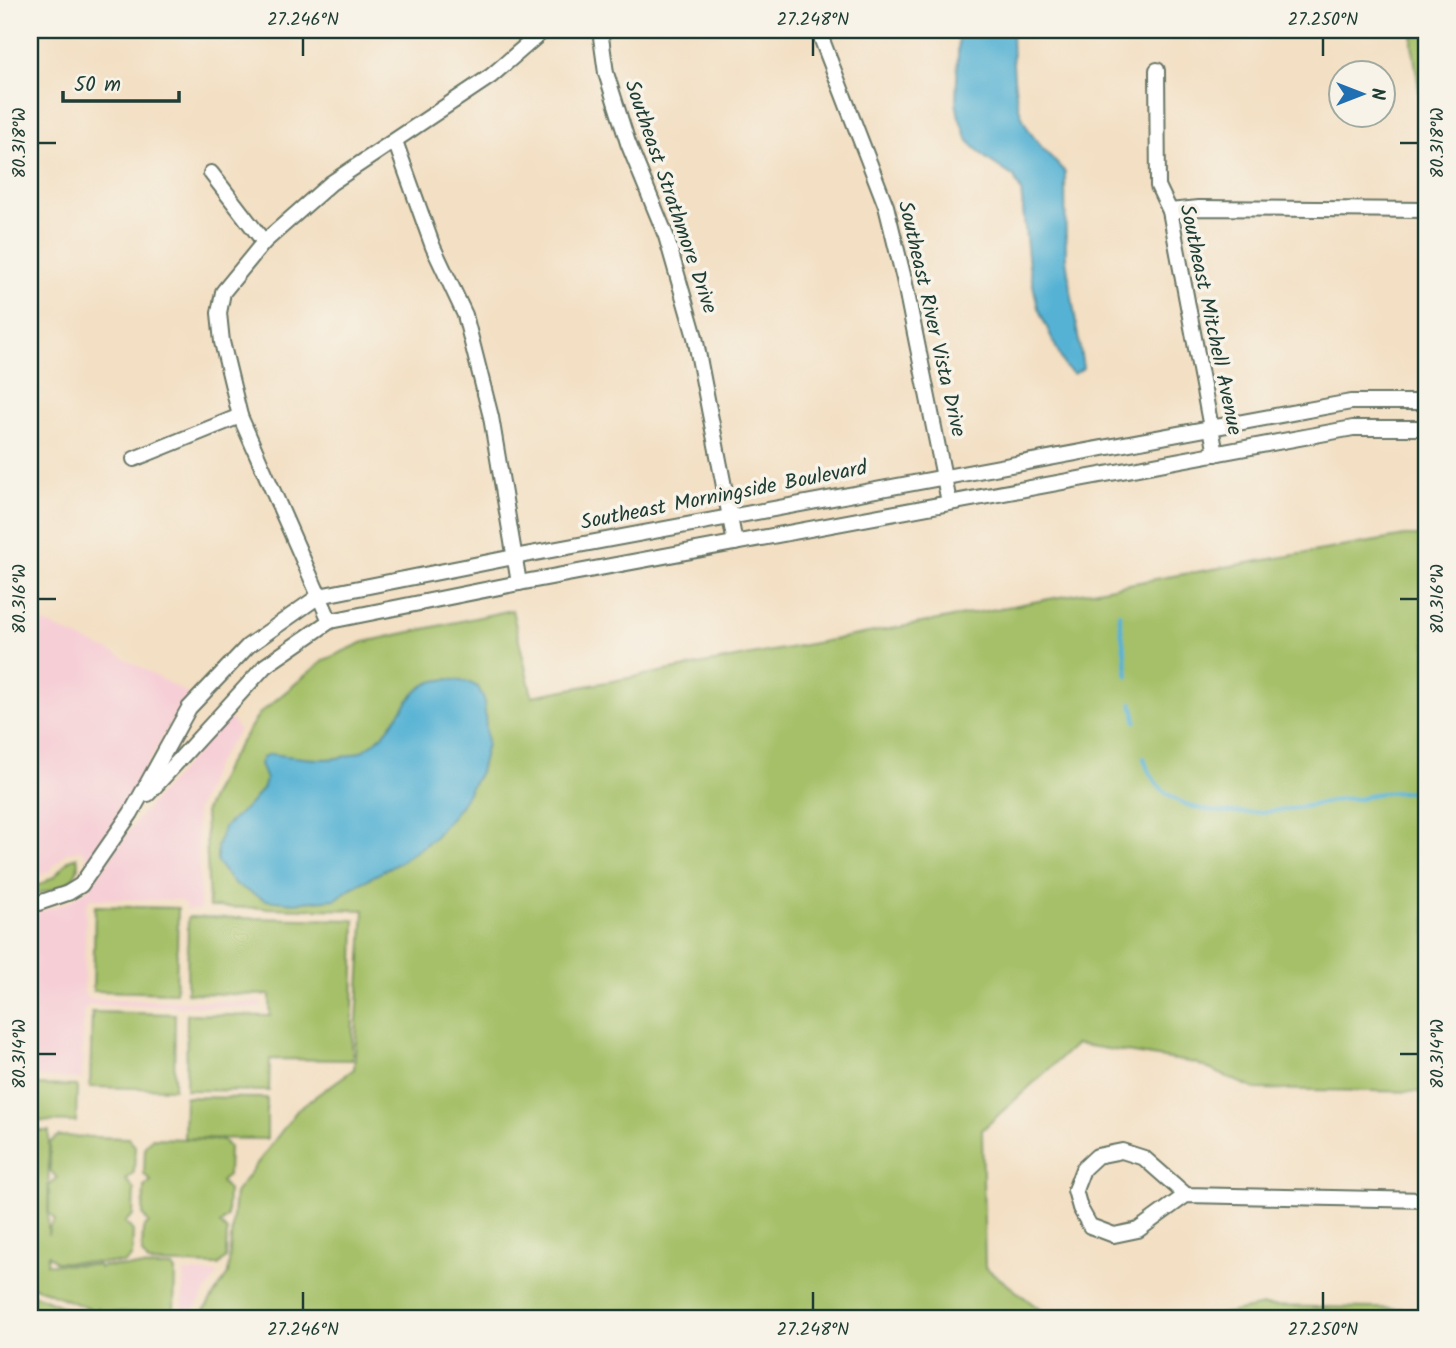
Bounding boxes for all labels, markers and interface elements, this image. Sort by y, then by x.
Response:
text: 27.246°N [267,6,339,35]
text: 27.248°N [777,6,849,35]
text: 27.250°N [1288,6,1358,35]
scale bar [63,60,178,104]
north arrow [1326,60,1396,130]
text: 50 m [74,69,121,102]
street label: Southeast Strathmore Drive [614,76,726,319]
text: N [1362,88,1392,100]
text: 80.318°W [6,107,35,179]
text: 80.318°W [1424,107,1453,179]
street label: Southeast River Vista Drive [888,198,974,441]
street label: Southeast Mitchell Avenue [1169,202,1251,439]
street label: Southeast Morningside Boulevard [578,452,871,540]
text: 80.316°W [6,564,35,634]
text: 80.316°W [1424,564,1453,634]
text: 80.314°W [6,1019,35,1089]
text: 80.314°W [1424,1019,1453,1089]
text: 27.246°N [267,1316,339,1345]
text: 27.248°N [777,1316,849,1345]
text: 27.250°N [1288,1316,1358,1345]

